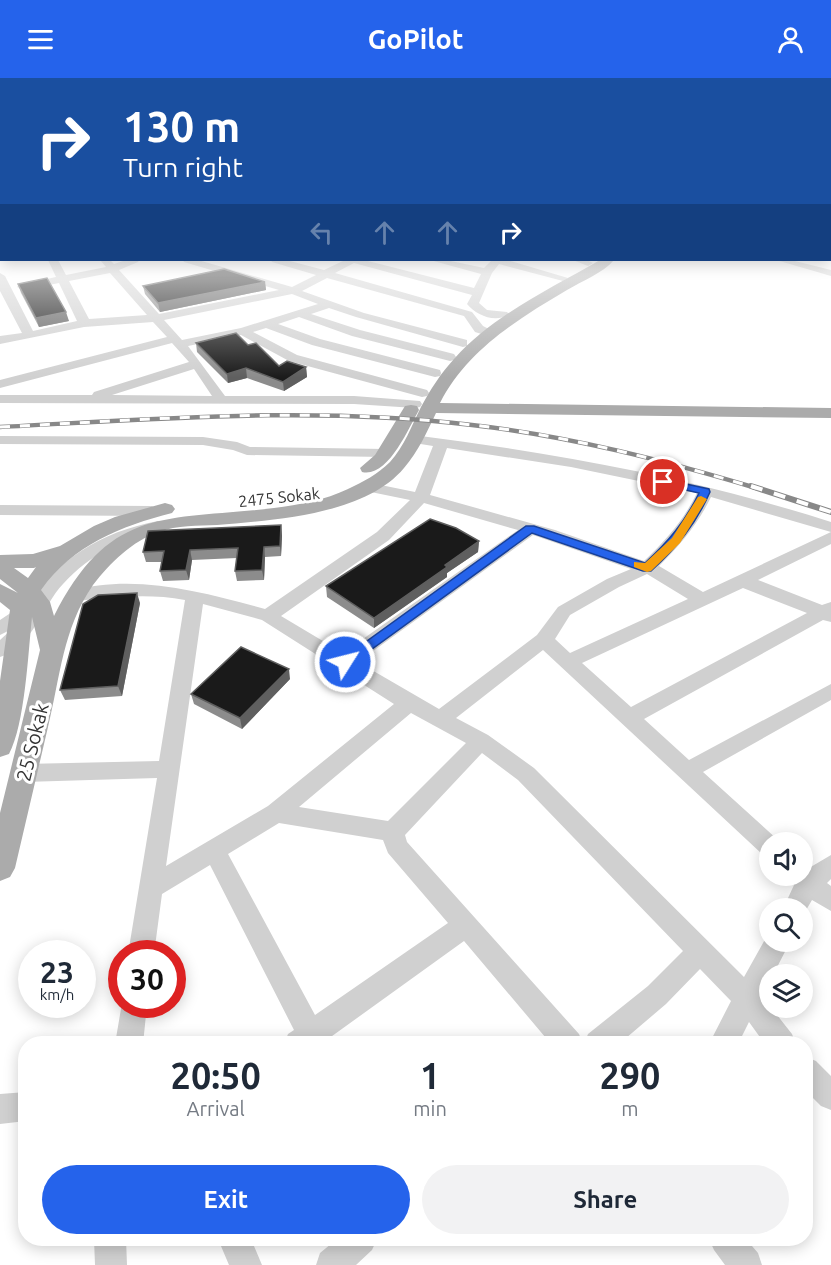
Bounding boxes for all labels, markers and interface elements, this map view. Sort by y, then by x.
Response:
icon: menu [24,23,57,56]
icon: person [774,23,807,56]
text: GoPilot [368,24,463,54]
icon: right [24,102,102,180]
text: 130 m [123,103,240,150]
text: Turn right [123,152,243,182]
icon: left [305,216,338,249]
icon: ahead [368,216,401,249]
icon: ahead [431,216,464,249]
icon: right [494,216,527,249]
pin [637,456,688,507]
icon: arrive [646,465,679,498]
street label: 2475 Sokak [237,484,321,510]
position arrow [313,630,377,694]
street label: 25 Sokak [11,701,53,783]
map controls [759,832,813,1018]
button: sound [759,832,813,886]
button: search [759,898,813,952]
speed limit sign: 30 [108,940,186,1018]
text: 23 [40,955,74,989]
button: layers [759,964,813,1018]
text: km/h [40,986,74,1003]
text: 20:50 [171,1055,261,1096]
text: 1 [420,1055,440,1096]
text: 290 [599,1055,660,1096]
text: Arrival [187,1097,245,1120]
text: min [413,1097,447,1120]
text: m [621,1097,639,1120]
button: Exit [42,1165,410,1234]
button: Share [422,1165,789,1234]

